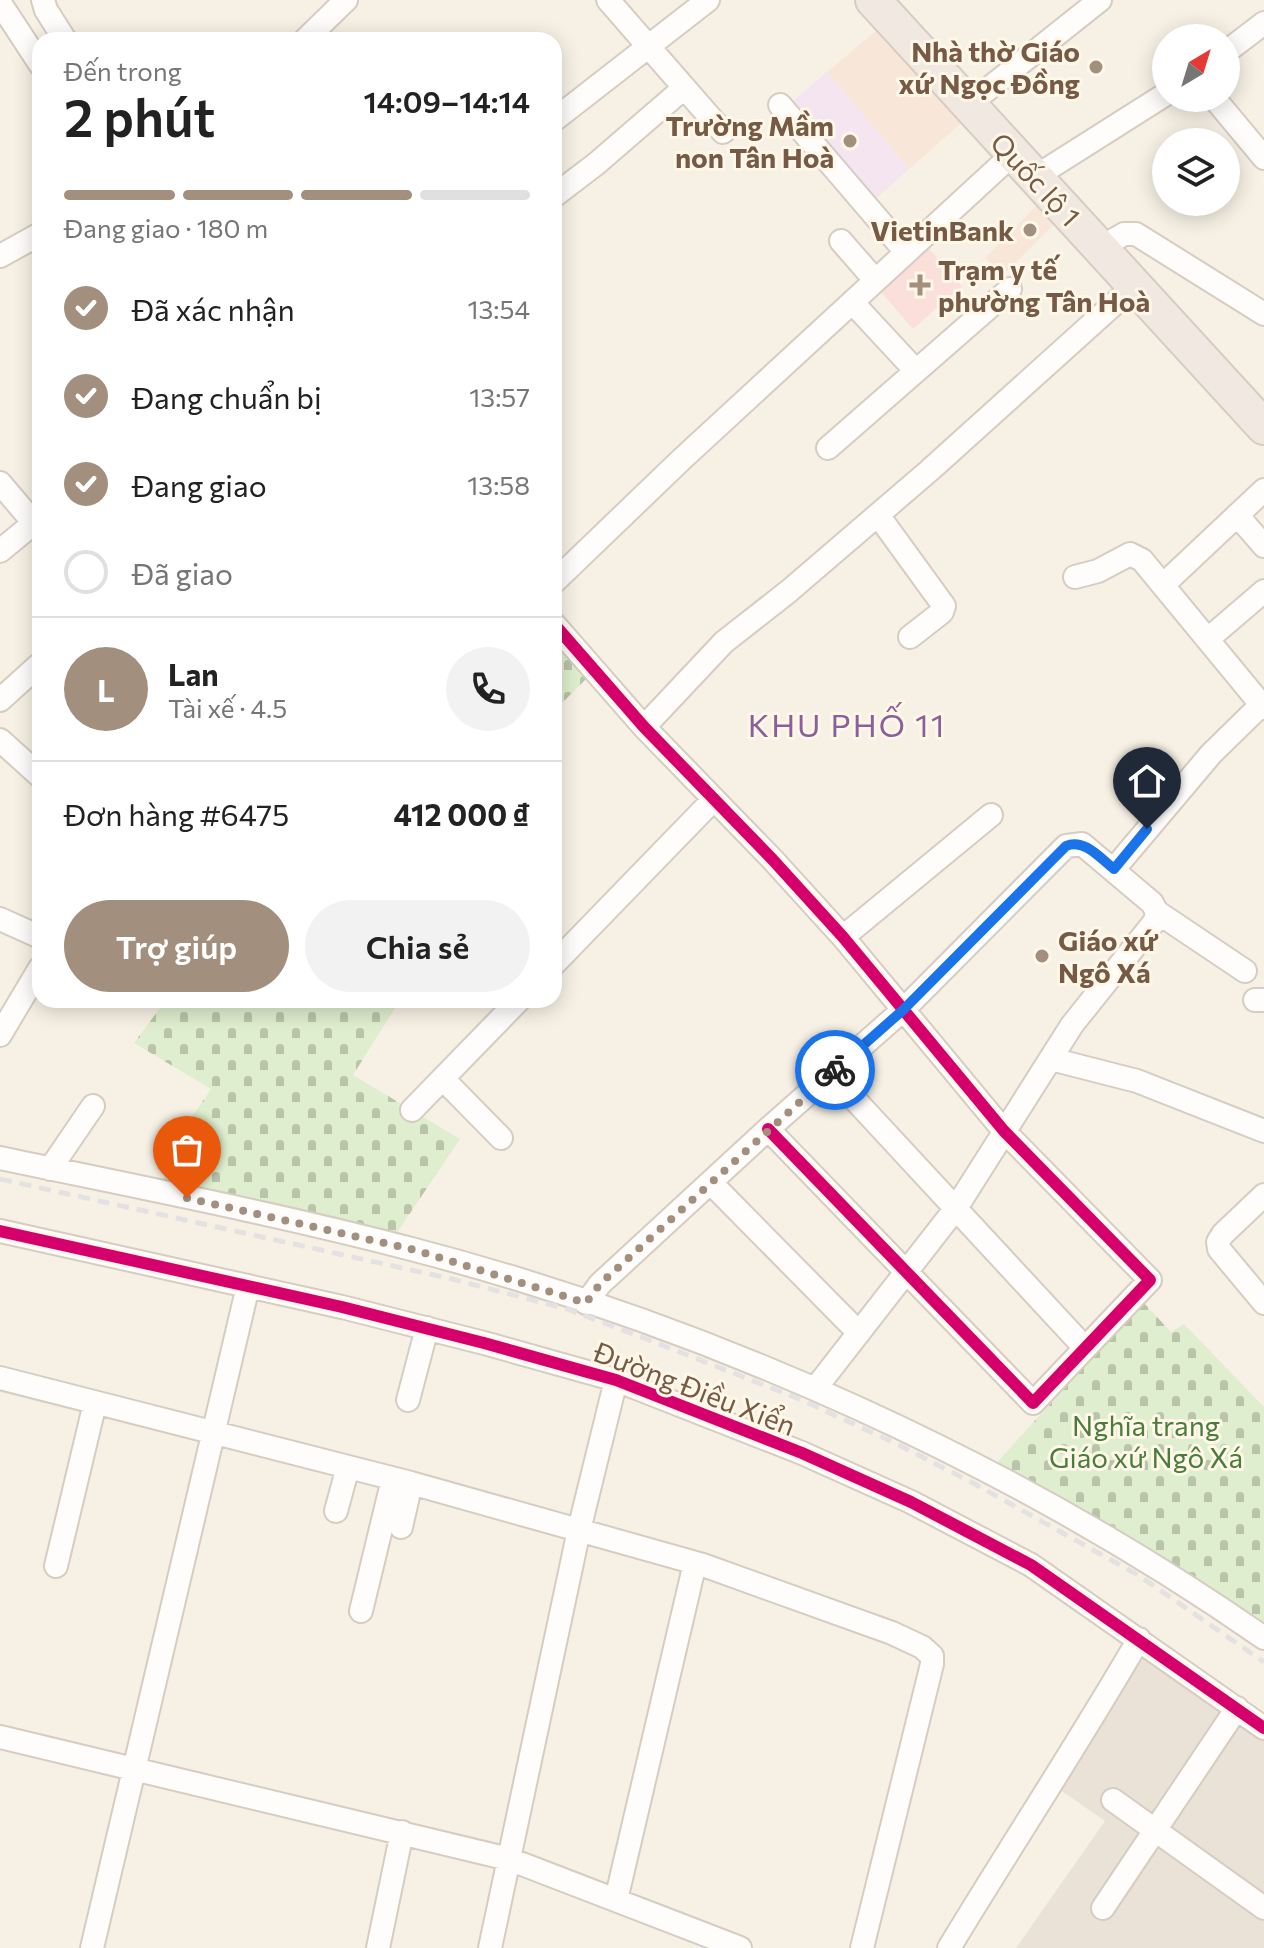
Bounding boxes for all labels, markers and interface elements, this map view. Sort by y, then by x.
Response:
north arrow [1152,24,1240,112]
map controls [1152,24,1240,216]
place label: Nhà thờ Giáo xứ Ngọc Đồng [899,34,1080,100]
text: Đến trong [64,55,182,86]
marker: Nhà thờ Giáo xứ Ngọc Đồng [1087,58,1105,76]
text: 14:09–14:14 [363,82,530,119]
text: 2 phút [64,84,215,148]
place label: Trường Mầm non Tân Hoà [666,108,834,174]
street label: Quốc lộ 1 [984,125,1088,233]
button: layers [1152,128,1240,216]
marker: Trường Mầm non Tân Hoà [841,132,859,150]
text: Đang giao · 180 m [64,212,268,243]
place label: VietinBank [870,213,1014,247]
marker: VietinBank [1021,221,1039,239]
place label: Trạm y tế phường Tân Hoà [938,252,1150,318]
marker: Trạm y tế phường Tân Hoà [909,274,931,296]
icon: check [64,286,108,330]
text: Đã xác nhận [132,290,295,327]
text: 13:54 [467,293,530,324]
icon: check [64,374,108,418]
text: Đang chuẩn bị [132,378,322,415]
text: 13:57 [469,381,530,412]
icon: check [64,462,108,506]
text: Đang giao [132,466,267,503]
text: 13:58 [467,469,530,500]
text: Đã giao [132,554,233,591]
button: phone [446,647,530,731]
text: Lan [168,655,219,692]
text: L [97,671,115,708]
text: Tài xế · 4.5 [168,692,287,723]
district label: KHU PHỐ 11 [748,702,946,744]
pin [1113,747,1181,829]
icon: home [1125,759,1169,803]
text: Đơn hàng #6475 [64,795,289,832]
text: 412 000 ₫ [393,795,530,832]
button: Trợ giúp [64,900,289,992]
button: Chia sẻ [305,900,530,992]
place label: Giáo xứ Ngô Xá [1058,923,1159,989]
marker: Giáo xứ Ngô Xá [1033,947,1051,965]
courier [795,1030,875,1110]
icon: bike [813,1048,857,1092]
pin [153,1116,221,1198]
icon: bag [165,1128,209,1172]
street label: Đường Điều Xiển [588,1334,801,1442]
park label: Nghĩa trang Giáo xứ Ngô Xá [1049,1408,1243,1474]

